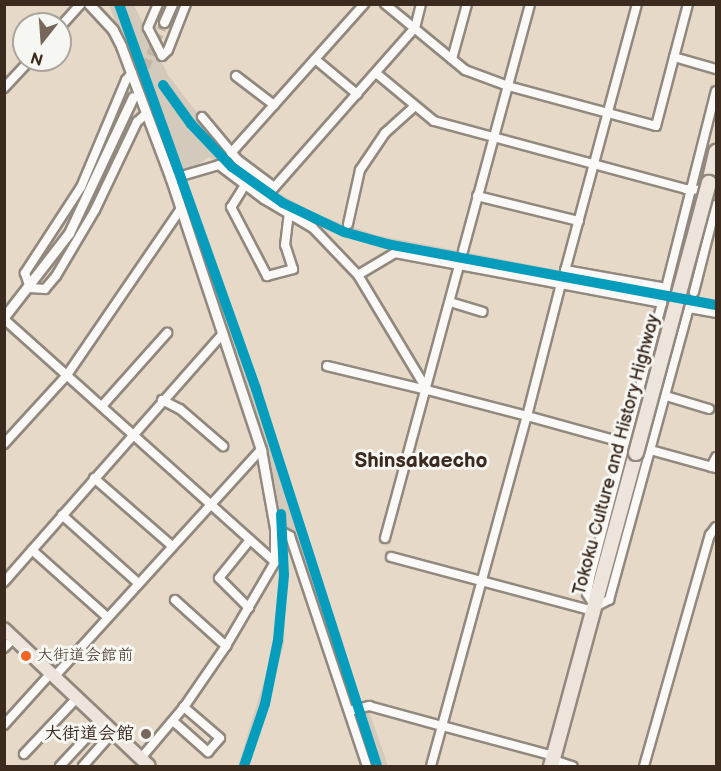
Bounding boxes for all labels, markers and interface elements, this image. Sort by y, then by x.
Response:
north arrow [12,12,72,72]
text: N [29,47,46,69]
street label: Tokoku Culture and History Highway [569,312,665,598]
district label: Shinsakaecho [354,448,488,474]
place label: 大街道会館前 [37,646,133,666]
marker: 大街道会館前 [20,650,32,662]
place label: 大街道会館 [44,723,134,745]
marker: 大街道会館 [139,727,153,741]

